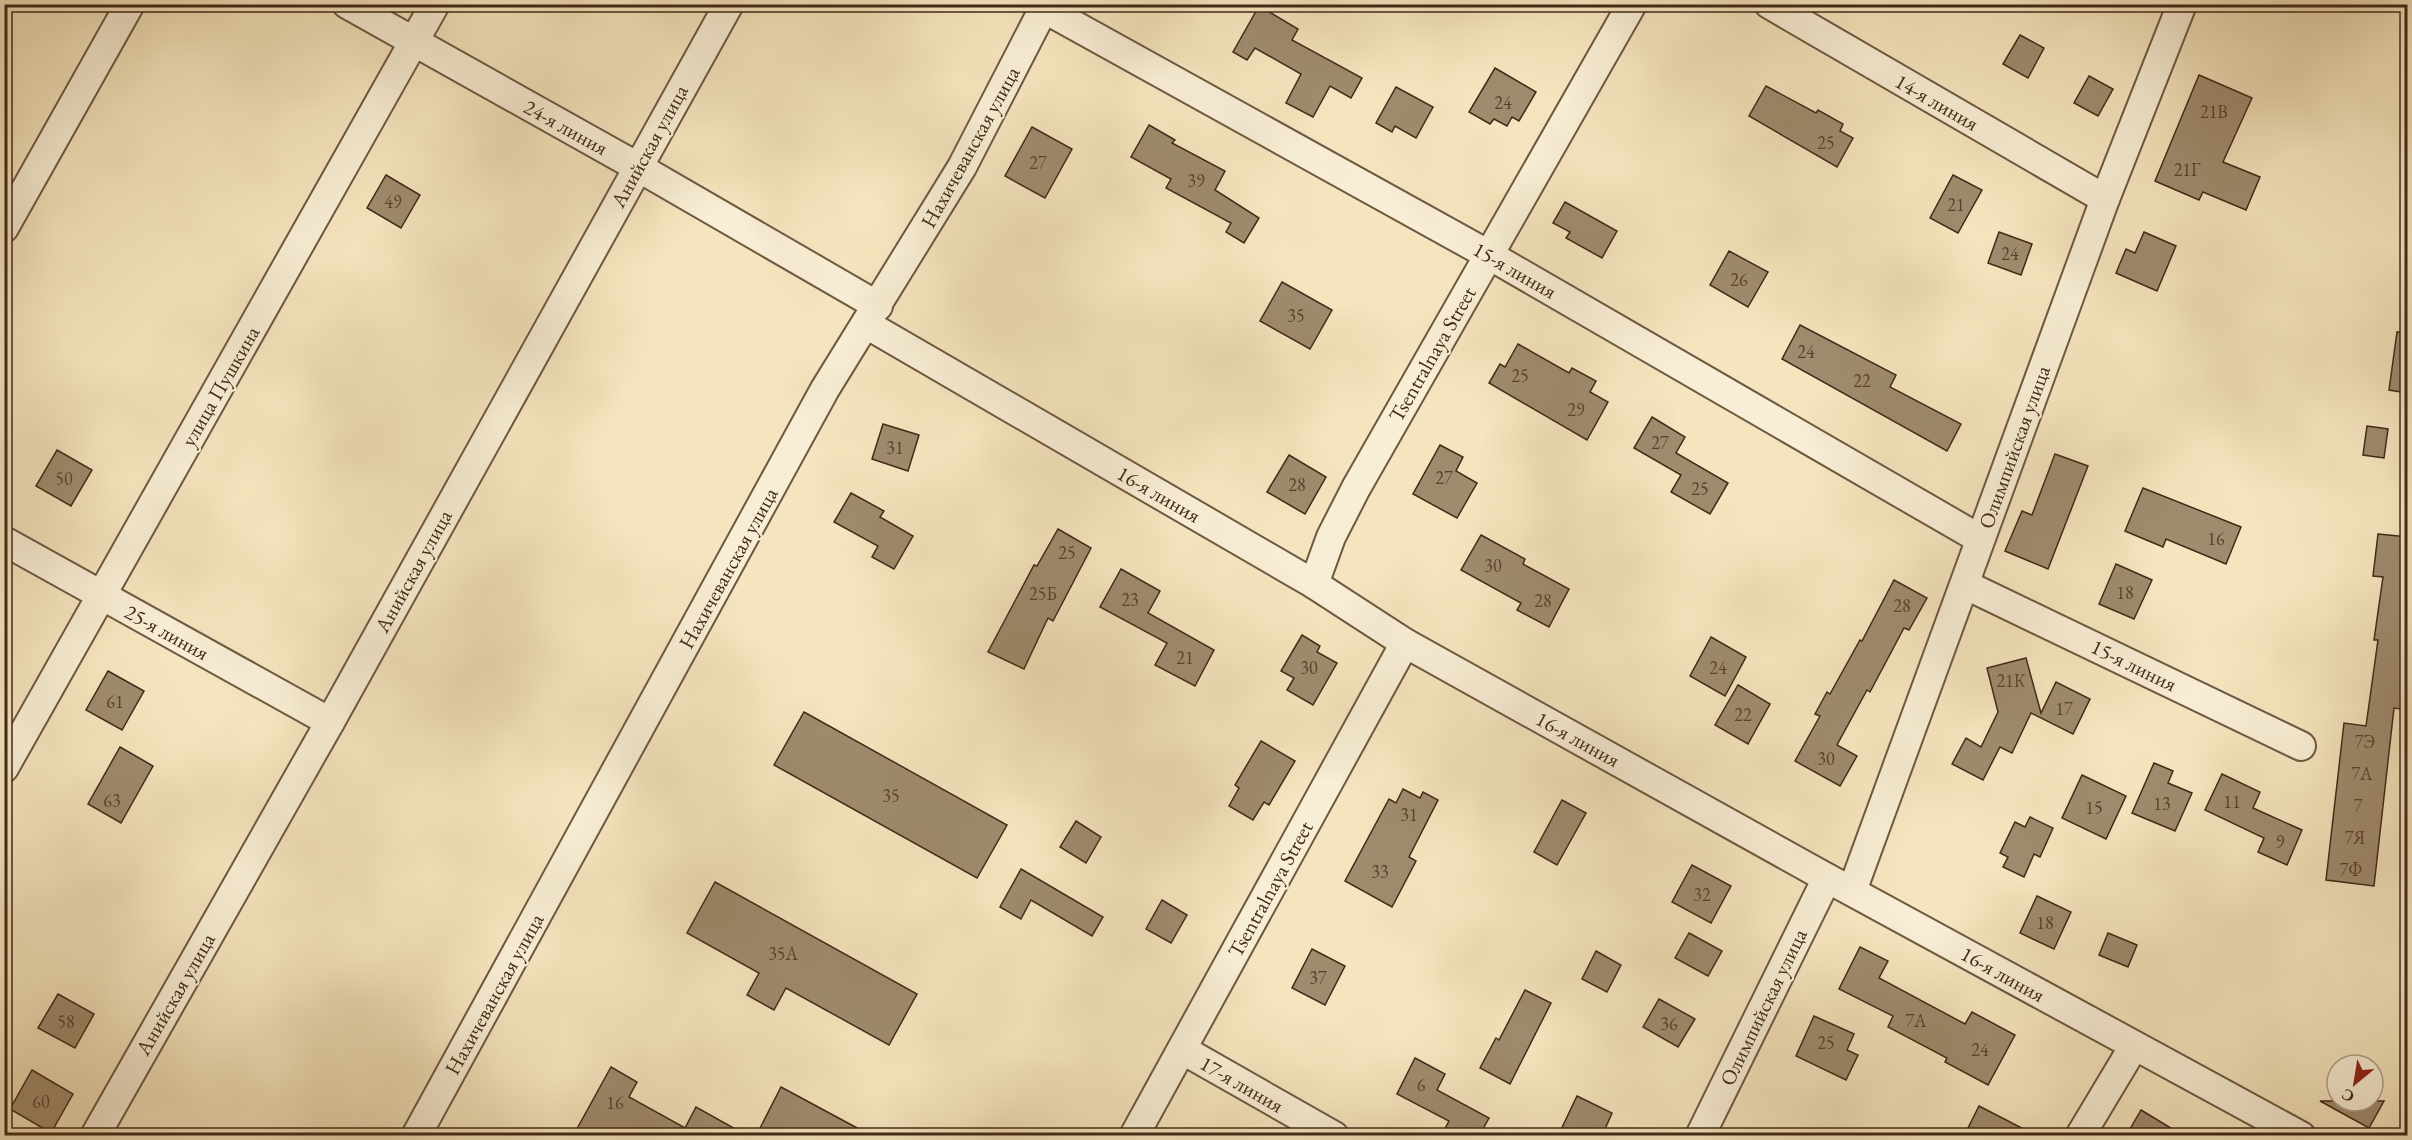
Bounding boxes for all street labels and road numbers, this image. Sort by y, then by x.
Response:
street label: Нахичеванская улица [914,61,1026,232]
street label: 14-я линия [1890,67,1984,137]
street label: Анийская улица [604,79,694,213]
street label: 24-я линия [519,93,613,161]
street label: 15-я линия [1468,235,1562,305]
street label: Tsentralnaya Street [1382,281,1482,427]
street label: улица Пушкина [175,320,266,451]
street label: Олимпийская улица [1972,361,2056,532]
street label: 16-я линия [1112,459,1206,529]
street label: Нахичеванская улица [672,482,784,653]
street label: Анийская улица [368,504,458,638]
street label: 25-я линия [120,598,214,666]
street label: 15-я линия [2087,633,2181,697]
street label: 16-я линия [1531,705,1625,773]
street label: Tsentralnaya Street [1221,816,1319,962]
street label: Нахичеванская улица [438,908,550,1079]
street label: Олимпийская улица [1713,923,1813,1090]
street label: Анийская улица [129,928,221,1061]
street label: 16-я линия [1956,940,2050,1008]
street label: 17-я линия [1195,1049,1289,1119]

